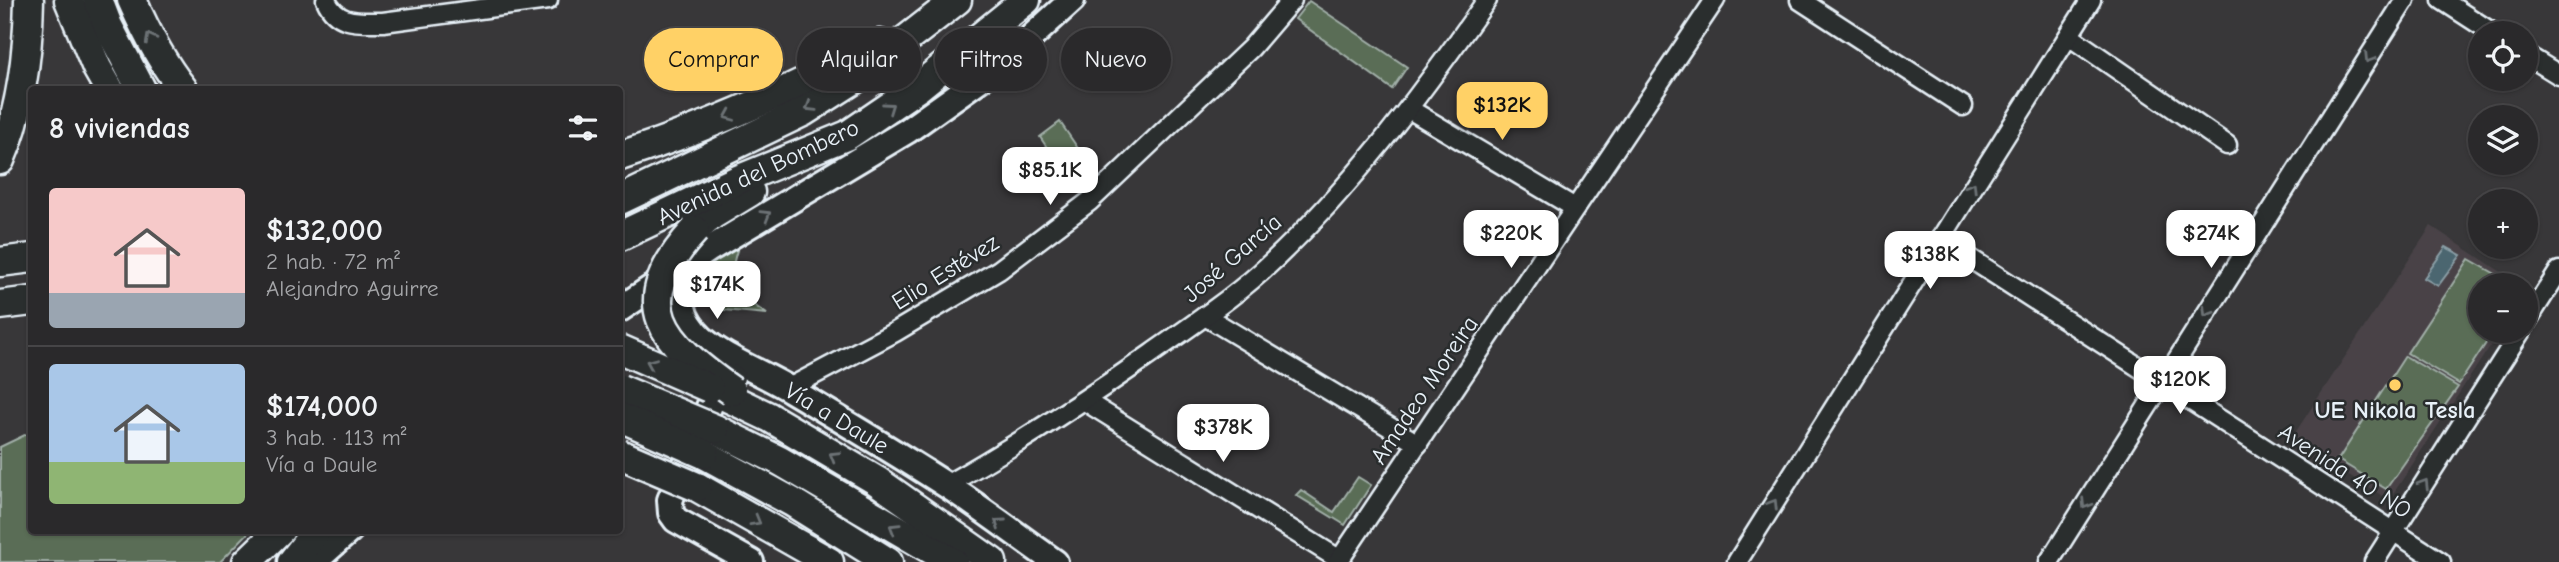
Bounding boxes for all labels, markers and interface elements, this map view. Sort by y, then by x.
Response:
map controls [2468,21,2538,343]
button: locate [2468,21,2538,91]
chip: Comprar [644,28,783,91]
chip: Alquilar [797,28,921,91]
chip: Filtros [935,28,1047,91]
chip: Nuevo [1061,28,1171,91]
one-way arrow [145,32,158,45]
one-way arrow [2364,50,2377,63]
pin: $132K [1453,82,1551,142]
text: $132K [1473,91,1531,118]
one-way arrow [804,99,817,112]
one-way arrow [881,103,894,115]
button: layers [2468,105,2538,175]
one-way arrow [724,108,737,122]
icon: filters [564,109,602,147]
text: 8 viviendas [49,111,190,146]
street label: Avenida del Bombero [653,113,863,231]
pin: $85.1K [993,148,1107,207]
text: $85.1K [1018,156,1082,183]
one-way arrow [1964,182,1977,195]
button: + [2468,189,2538,259]
street label: José García [1177,208,1287,308]
pin: $220K [1462,210,1560,270]
pin: $274K [2162,210,2260,270]
one-way arrow [759,211,772,224]
text: $132,000 [266,213,383,248]
icon: home [105,216,189,300]
text: $220K [1480,219,1542,246]
text: $274K [2182,219,2240,246]
street label: Elio Estévez [886,228,1004,316]
pin: $138K [1881,232,1979,291]
text: $138K [1901,240,1959,267]
text: 2 hab. · 72 m² [266,248,400,275]
pin: $174K [668,262,766,321]
text: $174K [689,270,745,297]
button: − [2468,273,2538,343]
text: Alejandro Aguirre [266,275,439,302]
one-way arrow [2203,304,2216,317]
street label: Amadeo Moreira [1364,311,1484,469]
pin: $120K [2131,356,2229,416]
one-way arrow [646,357,658,371]
text: $120K [2150,365,2210,392]
street label: Vía a Daule [780,376,894,460]
marker: UE Nikola Tesla [2387,377,2403,393]
text: $174,000 [266,389,378,424]
icon: home [105,392,189,476]
place label: UE Nikola Tesla [2315,396,2475,424]
pin: $378K [1174,405,1272,464]
text: $378K [1193,413,1253,440]
street label: Avenida 40 NO [2273,418,2417,524]
text: 3 hab. · 113 m² [266,424,406,451]
text: Vía a Daule [266,451,377,478]
one-way arrow [828,451,841,464]
one-way arrow [2416,478,2429,491]
one-way arrow [2081,496,2094,509]
one-way arrow [1765,499,1778,512]
one-way arrow [749,513,761,526]
one-way arrow [994,519,1007,531]
one-way arrow [888,523,901,536]

